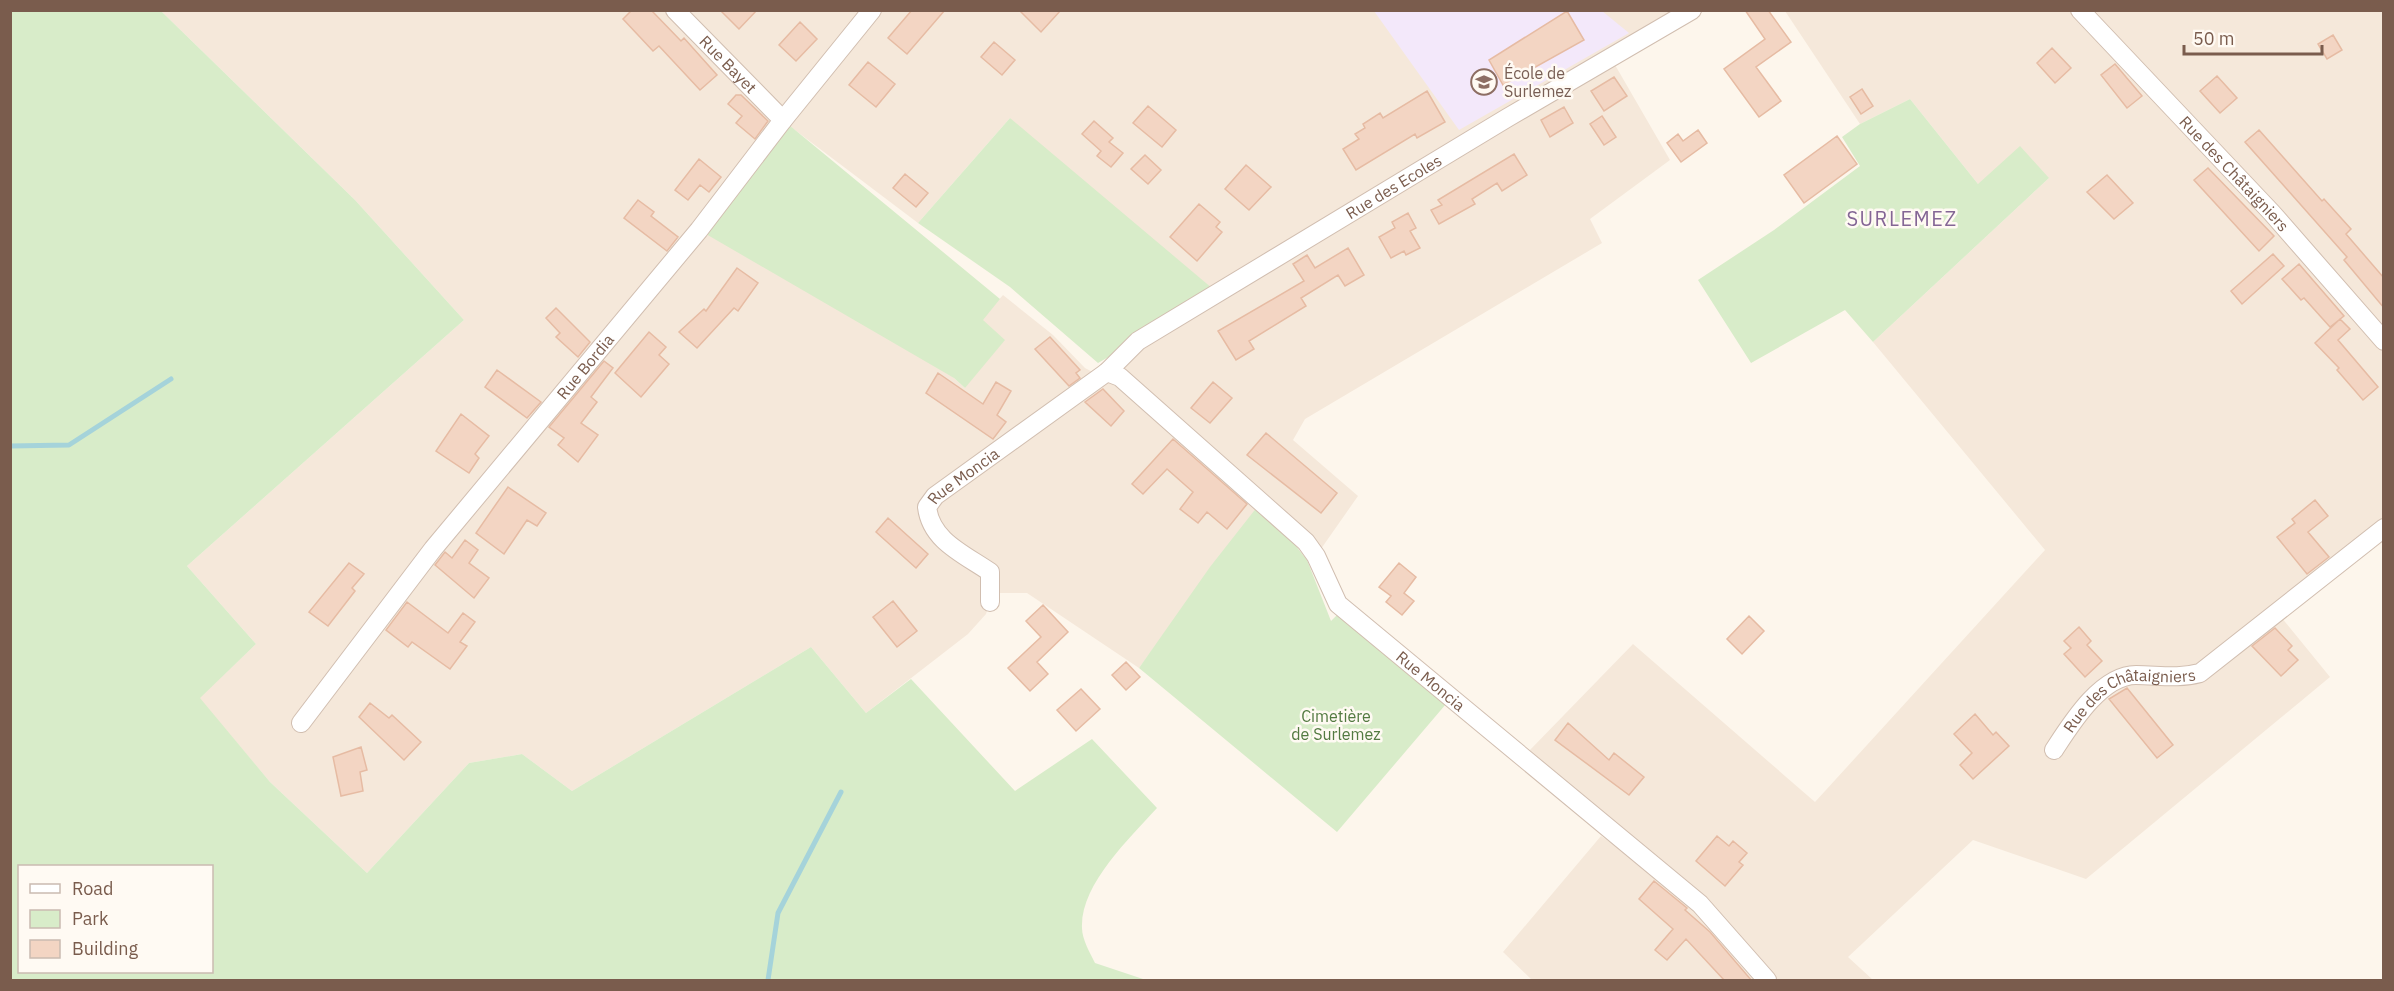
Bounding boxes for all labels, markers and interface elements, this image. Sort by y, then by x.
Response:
scale bar [2184,18,2322,56]
text: 50 m [2193,27,2235,50]
street label: Rue Bayet [695,31,761,97]
place label: École de Surlemez [1504,62,1572,101]
school or university icon: École de Surlemez [1469,67,1499,97]
street label: Rue des Châtaigniers [2175,112,2294,236]
street label: Rue des Ecoles [1342,150,1445,223]
district label: SURLEMEZ [1846,205,1958,232]
street label: Rue Bordia [552,329,618,403]
street label: Rue Moncia [923,443,1003,508]
street label: Rue Moncia [1392,646,1470,716]
street label: Rue des Châtaigniers [2059,664,2197,736]
park label: Cimetière de Surlemez [1291,706,1381,744]
legend [18,865,213,973]
text: Road [72,877,113,900]
text: Park [72,907,109,930]
text: Building [72,937,139,960]

